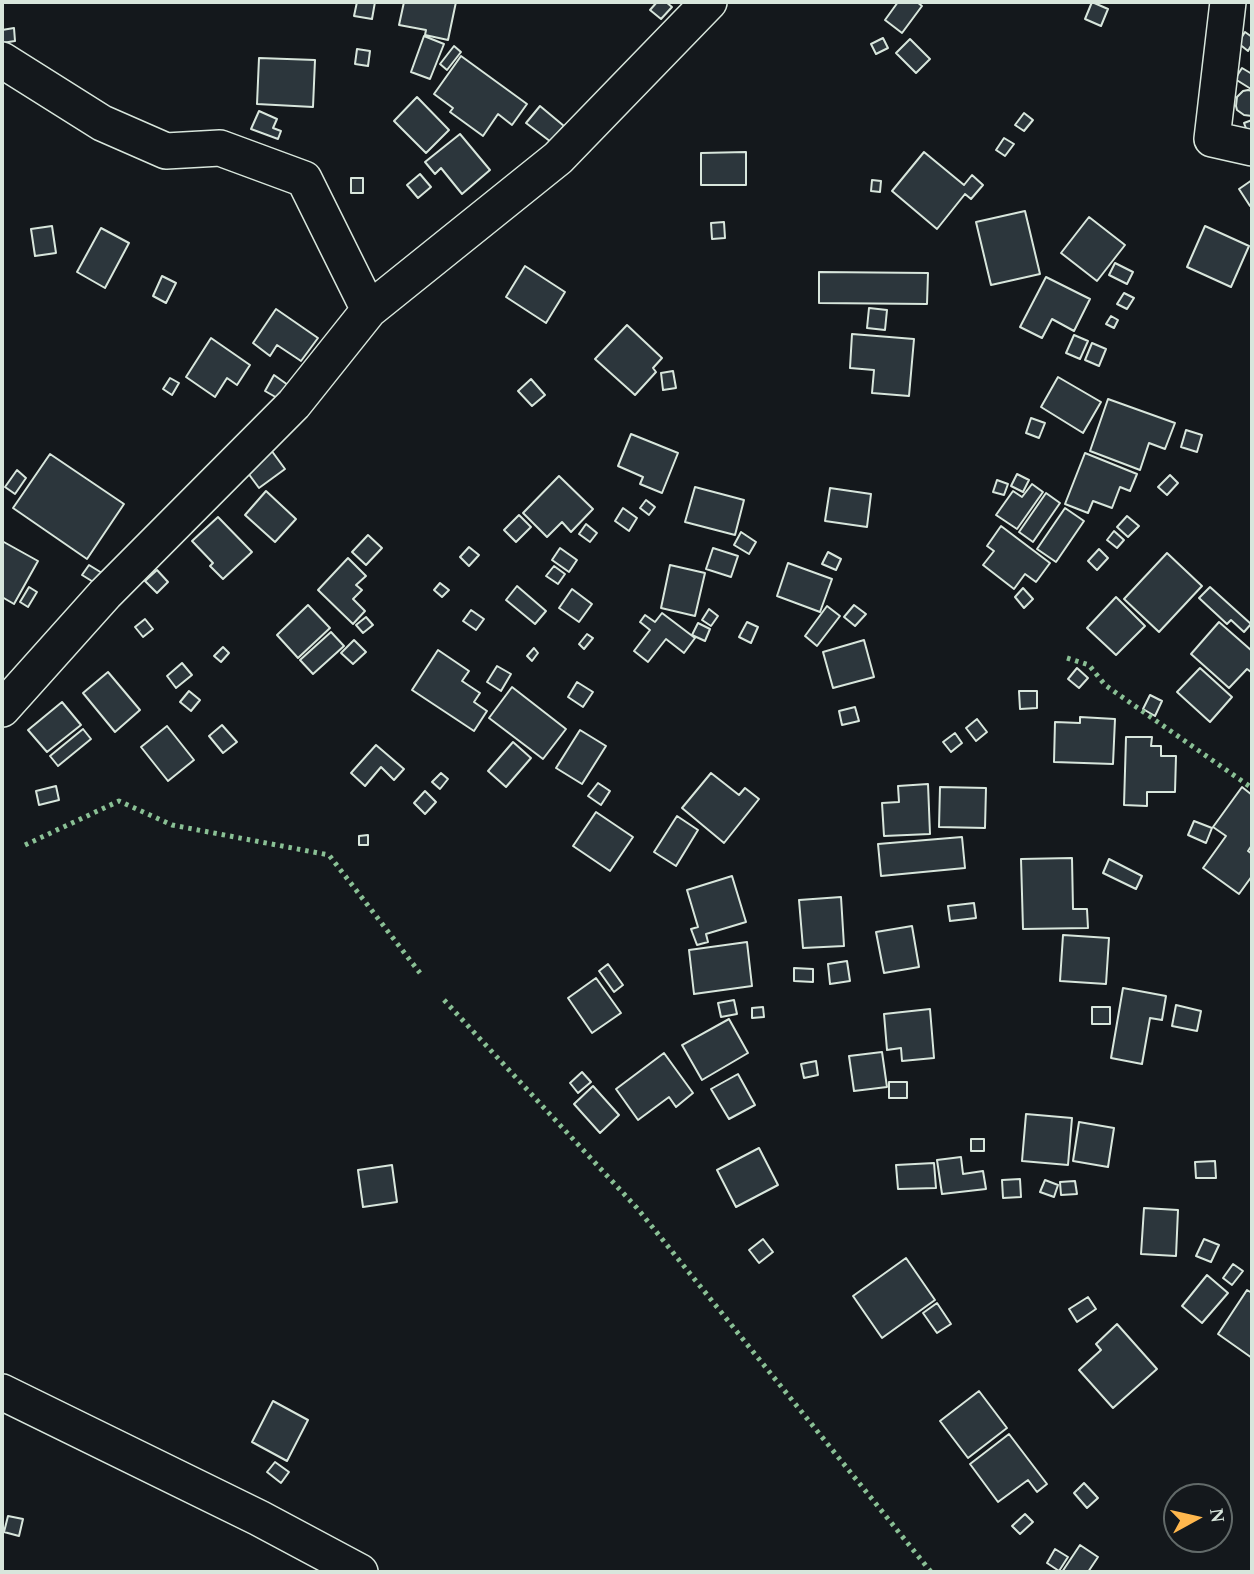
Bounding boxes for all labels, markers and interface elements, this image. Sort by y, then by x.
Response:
north arrow [1163,1483,1233,1553]
text: N [1206,1507,1229,1524]

